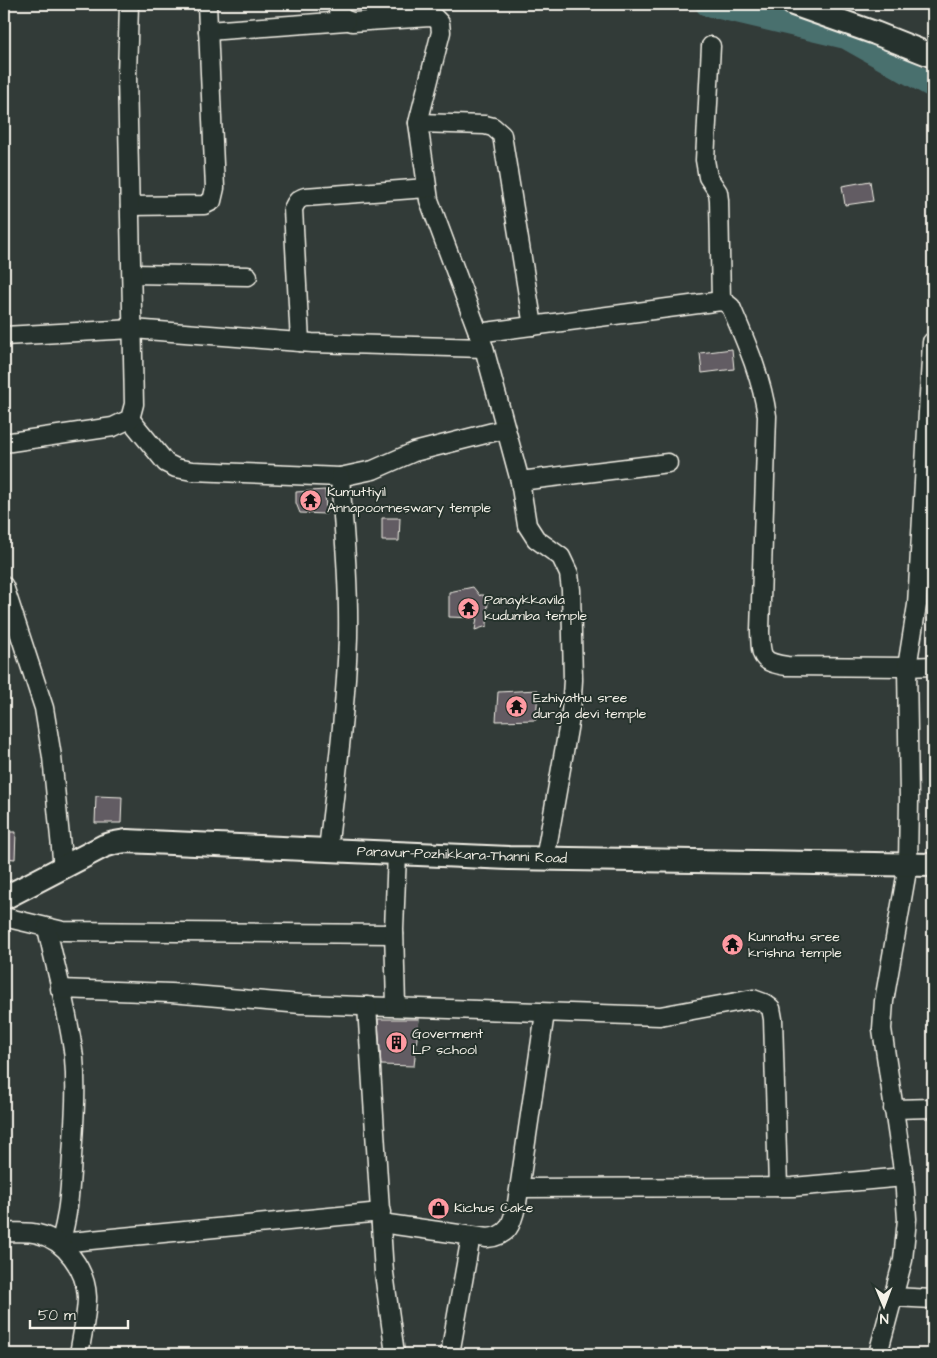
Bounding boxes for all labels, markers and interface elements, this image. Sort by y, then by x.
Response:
place label: Kumuttiyil Annapoorneswary temple [327,482,492,518]
temple icon: Kumuttiyil Annapoorneswary temple [299,488,323,512]
place label: Panaykkavila kudumba temple [484,590,588,626]
temple icon: Panaykkavila kudumba temple [456,596,480,620]
place label: Ezhiyathu sree durga devi temple [533,688,647,724]
temple icon: Ezhiyathu sree durga devi temple [505,694,529,718]
street label: Paravur-Pozhikkara-Thanni Road [357,841,567,869]
place label: Kunnathu sree krishna temple [748,927,842,963]
temple icon: Kunnathu sree krishna temple [720,933,744,957]
place label: Goverment LP school [412,1024,484,1060]
building icon: Goverment LP school [384,1030,408,1054]
shop icon: Kichus Cake [426,1196,450,1220]
place label: Kichus Cake [454,1198,534,1218]
north arrow [860,1280,910,1330]
scale bar [30,1298,128,1330]
text: 50 m [38,1305,76,1326]
text: N [879,1308,889,1328]

